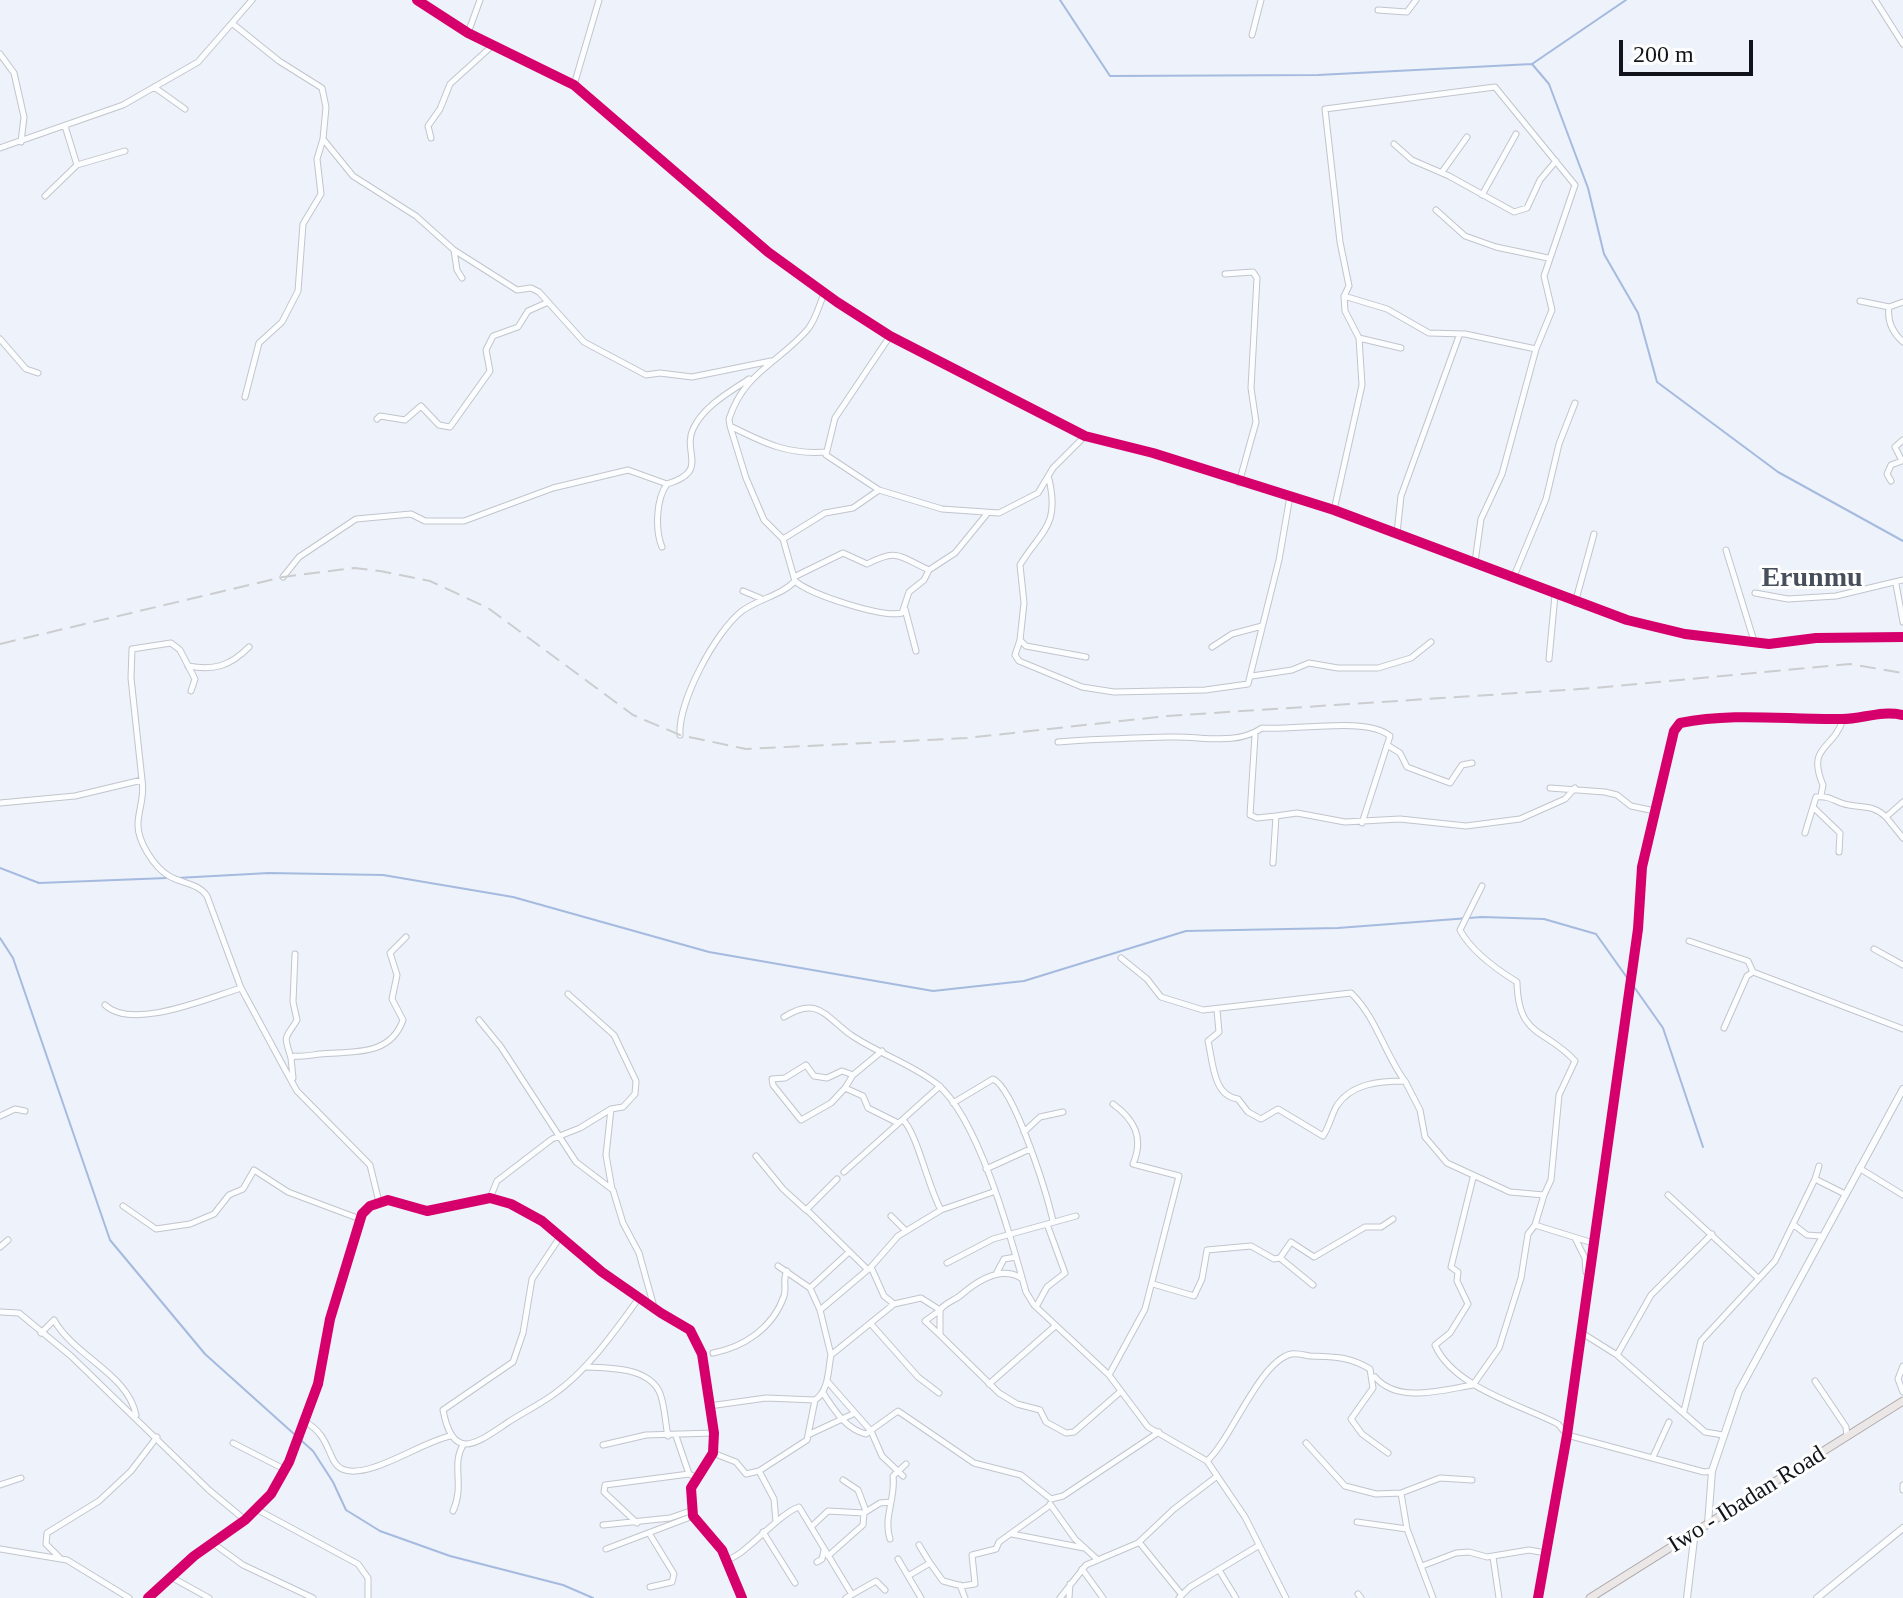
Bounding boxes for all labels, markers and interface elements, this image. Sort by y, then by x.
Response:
scale bar [1623,24,1757,74]
text: 200 m [1633,41,1694,67]
district label: Erunmu [1761,562,1863,596]
street label: Iwo - Ibadan Road [1663,1440,1831,1560]

